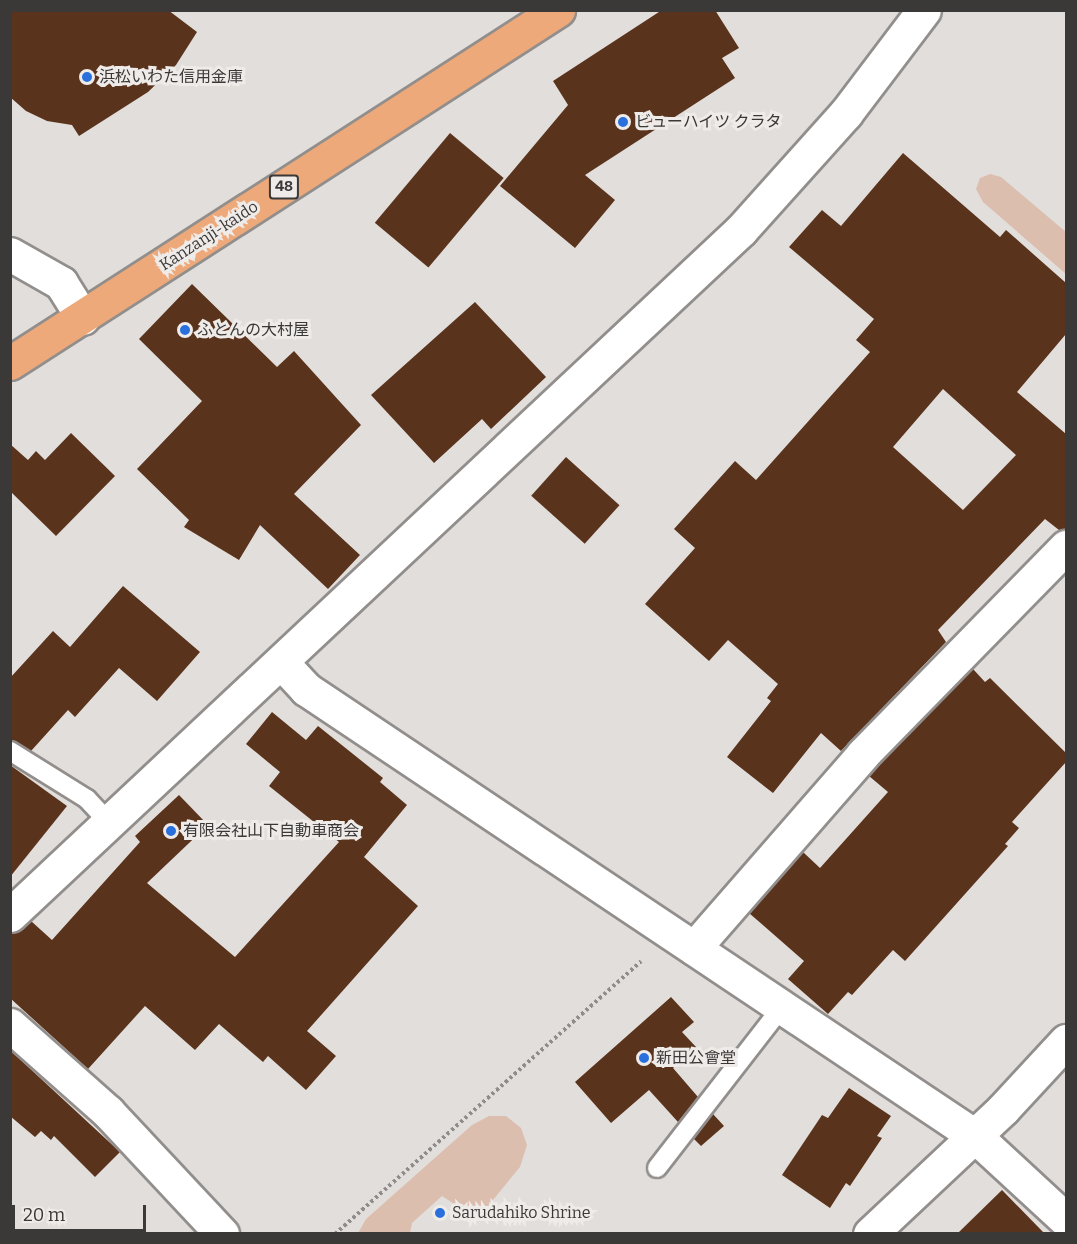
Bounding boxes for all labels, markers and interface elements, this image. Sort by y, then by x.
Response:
place label: 浜松いわた信用金庫 [99,67,243,87]
marker: 浜松いわた信用金庫 [80,70,94,84]
place label: ビューハイツ クラタ [635,112,782,132]
marker: ビューハイツ クラタ [616,115,630,129]
road number: 48 [268,175,300,199]
street label: Kanzanji-kaido [156,197,262,275]
place label: ふとんの大村屋 [197,320,309,340]
marker: ふとんの大村屋 [178,323,192,337]
place label: 有限会社山下自動車商会 [183,821,359,841]
marker: 有限会社山下自動車商会 [164,824,178,838]
place label: 新田公會堂 [656,1048,736,1068]
marker: 新田公會堂 [637,1051,651,1065]
scale bar [15,1193,148,1231]
place label: Sarudahiko Shrine [452,1203,591,1223]
text: 20 m [23,1204,65,1226]
marker: Sarudahiko Shrine [433,1206,447,1220]

